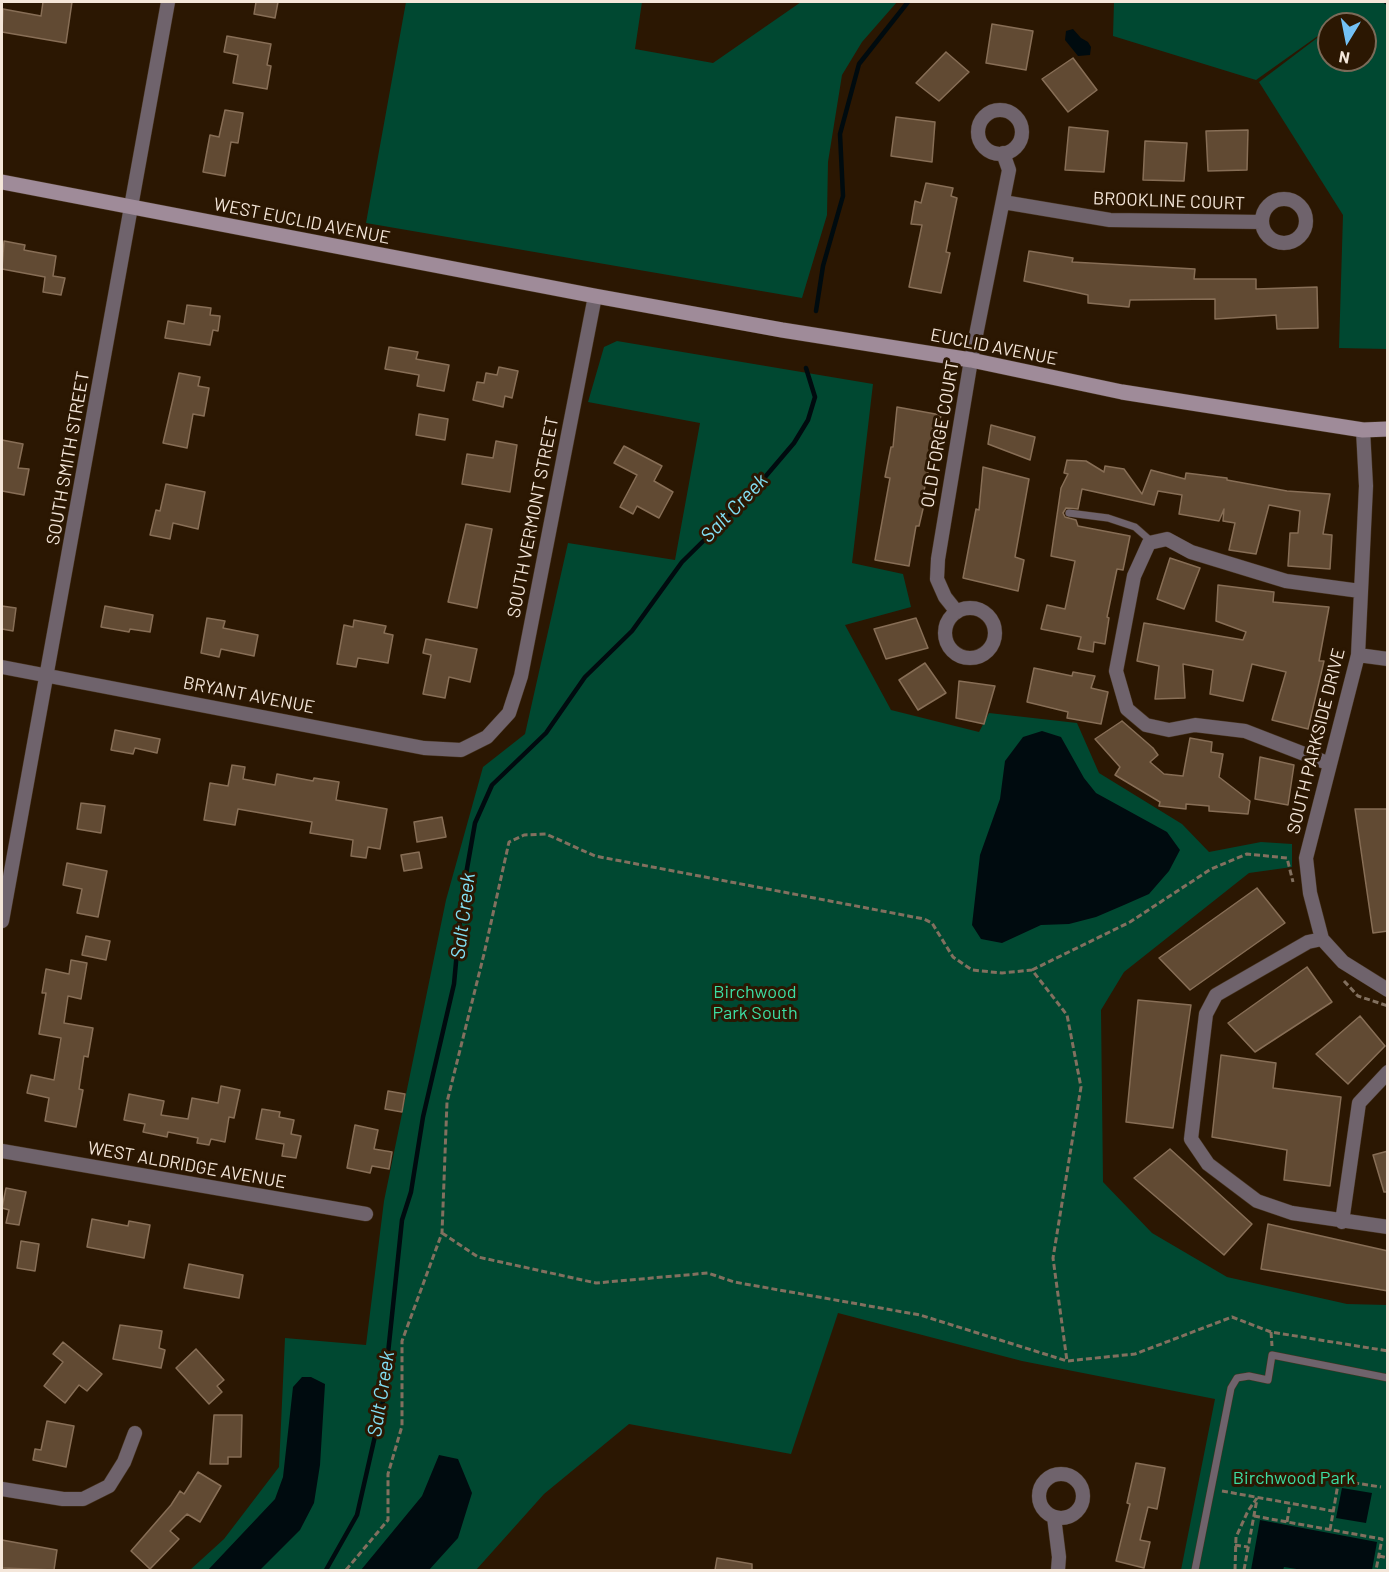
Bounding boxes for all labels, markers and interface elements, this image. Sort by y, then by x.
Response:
north arrow [1317,12,1377,72]
text: N [1337,48,1351,69]
street label: BROOKLINE COURT [1093,188,1245,214]
street label: WEST EUCLID AVENUE [212,193,392,249]
street label: EUCLID AVENUE [929,324,1059,370]
street label: OLD FORGE COURT [916,359,964,509]
street label: SOUTH SMITH STREET [42,369,94,547]
street label: SOUTH VERMONT STREET [503,414,563,620]
water label: Salt Creek [695,469,773,547]
street label: SOUTH PARKSIDE DRIVE [1282,646,1350,836]
street label: BRYANT AVENUE [181,672,317,718]
water label: Salt Creek [446,872,480,960]
park label: Birchwood Park South [712,981,798,1024]
street label: WEST ALDRIDGE AVENUE [86,1137,288,1193]
water label: Salt Creek [362,1349,400,1439]
park label: Birchwood Park [1233,1467,1355,1489]

